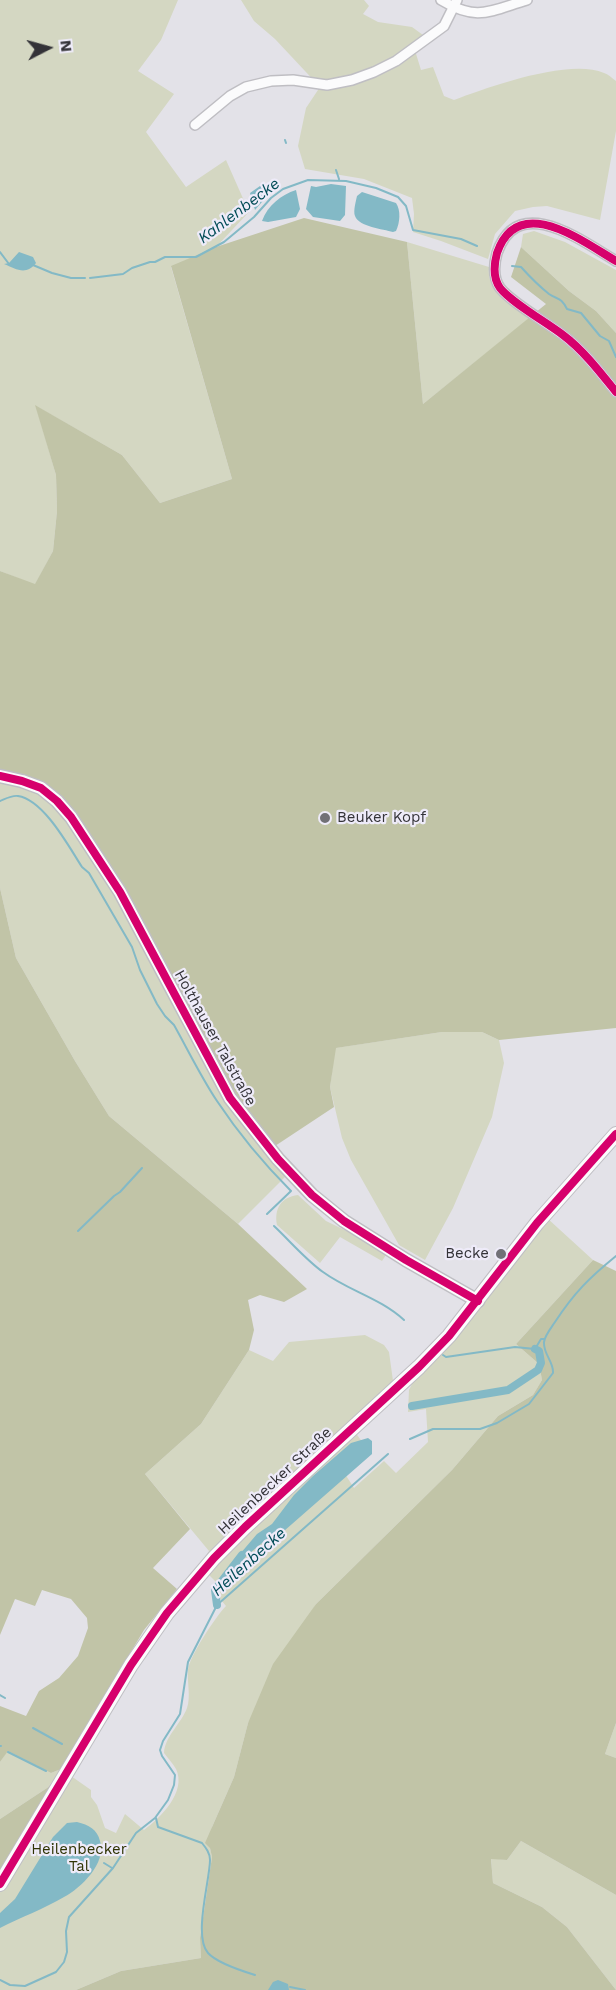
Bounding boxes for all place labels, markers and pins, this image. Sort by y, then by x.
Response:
place label: Beuker Kopf [337,809,426,827]
marker: Beuker Kopf [318,811,332,825]
place label: Becke [445,1245,489,1263]
marker: Becke [494,1247,508,1261]

